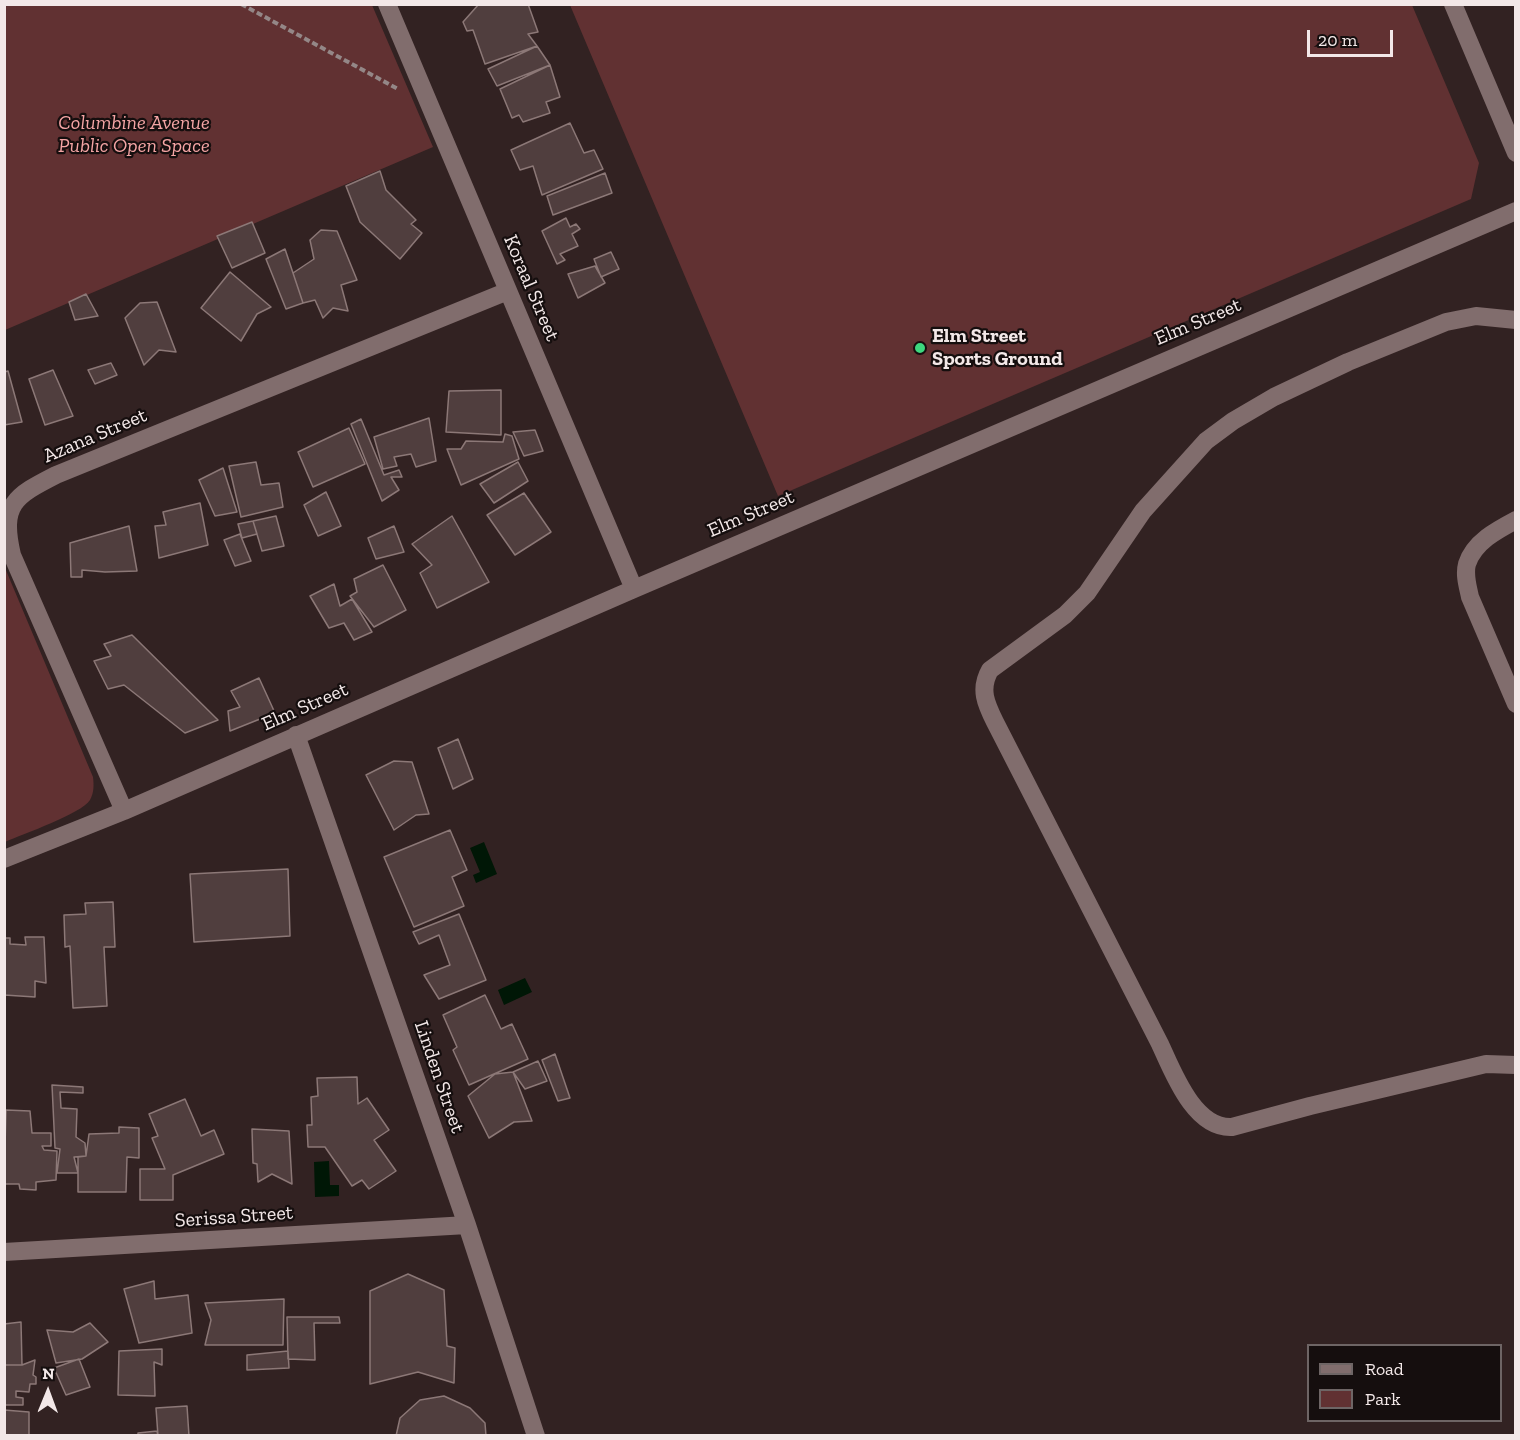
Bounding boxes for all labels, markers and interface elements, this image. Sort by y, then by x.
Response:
scale bar [1310,18,1396,56]
text: 20 m [1318,29,1357,51]
park label: Columbine Avenue Public Open Space [58,111,210,158]
street label: Koraal Street [498,231,564,345]
street label: Elm Street [1151,293,1245,351]
place label: Elm Street Sports Ground [932,324,1063,371]
marker: Elm Street Sports Ground [913,341,927,355]
street label: Azana Street [40,403,150,469]
street label: Elm Street [704,485,798,543]
street label: Elm Street [258,677,352,737]
street label: Linden Street [409,1018,469,1136]
street label: Serissa Street [174,1201,294,1233]
legend [1307,1344,1502,1422]
text: Road [1365,1358,1404,1380]
north arrow [18,1362,78,1422]
text: N [42,1364,55,1383]
text: Park [1365,1388,1401,1410]

